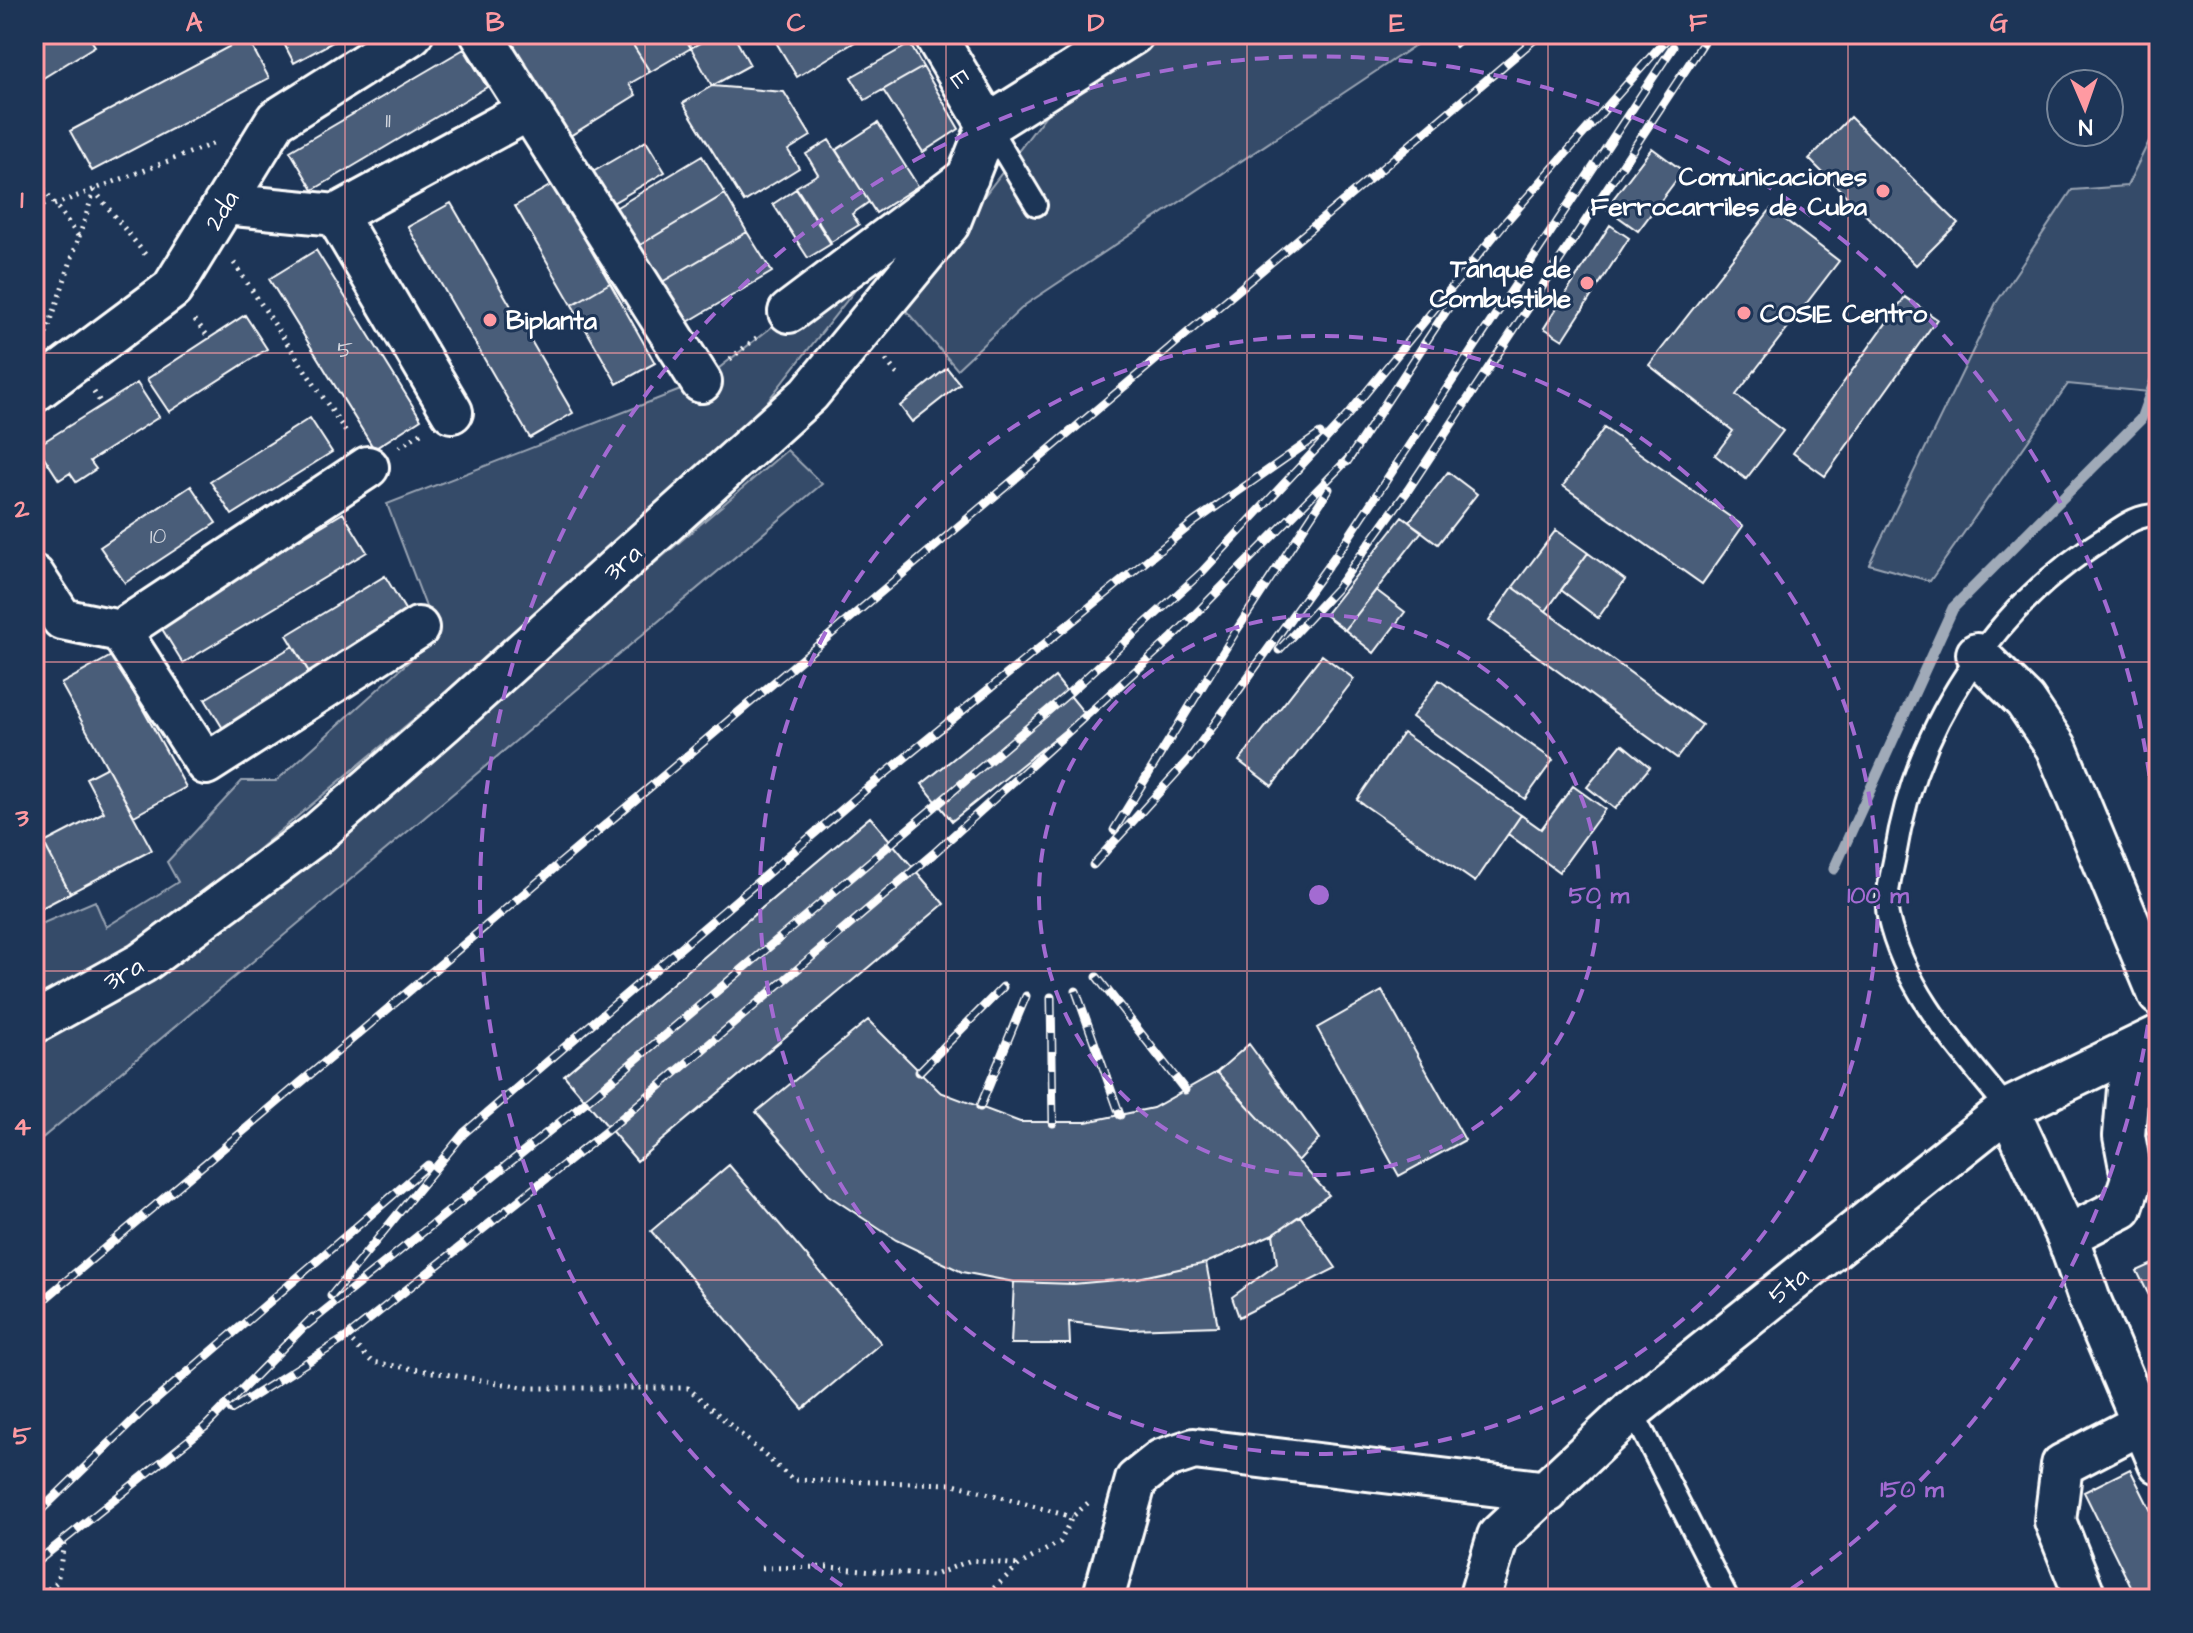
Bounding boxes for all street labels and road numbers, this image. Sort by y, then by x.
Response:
street label: E [941,64,980,95]
street label: 2da [196,183,248,238]
street label: 3ra [595,536,650,590]
street label: 3ra [97,948,150,1000]
street label: 5ta [1761,1259,1816,1313]

